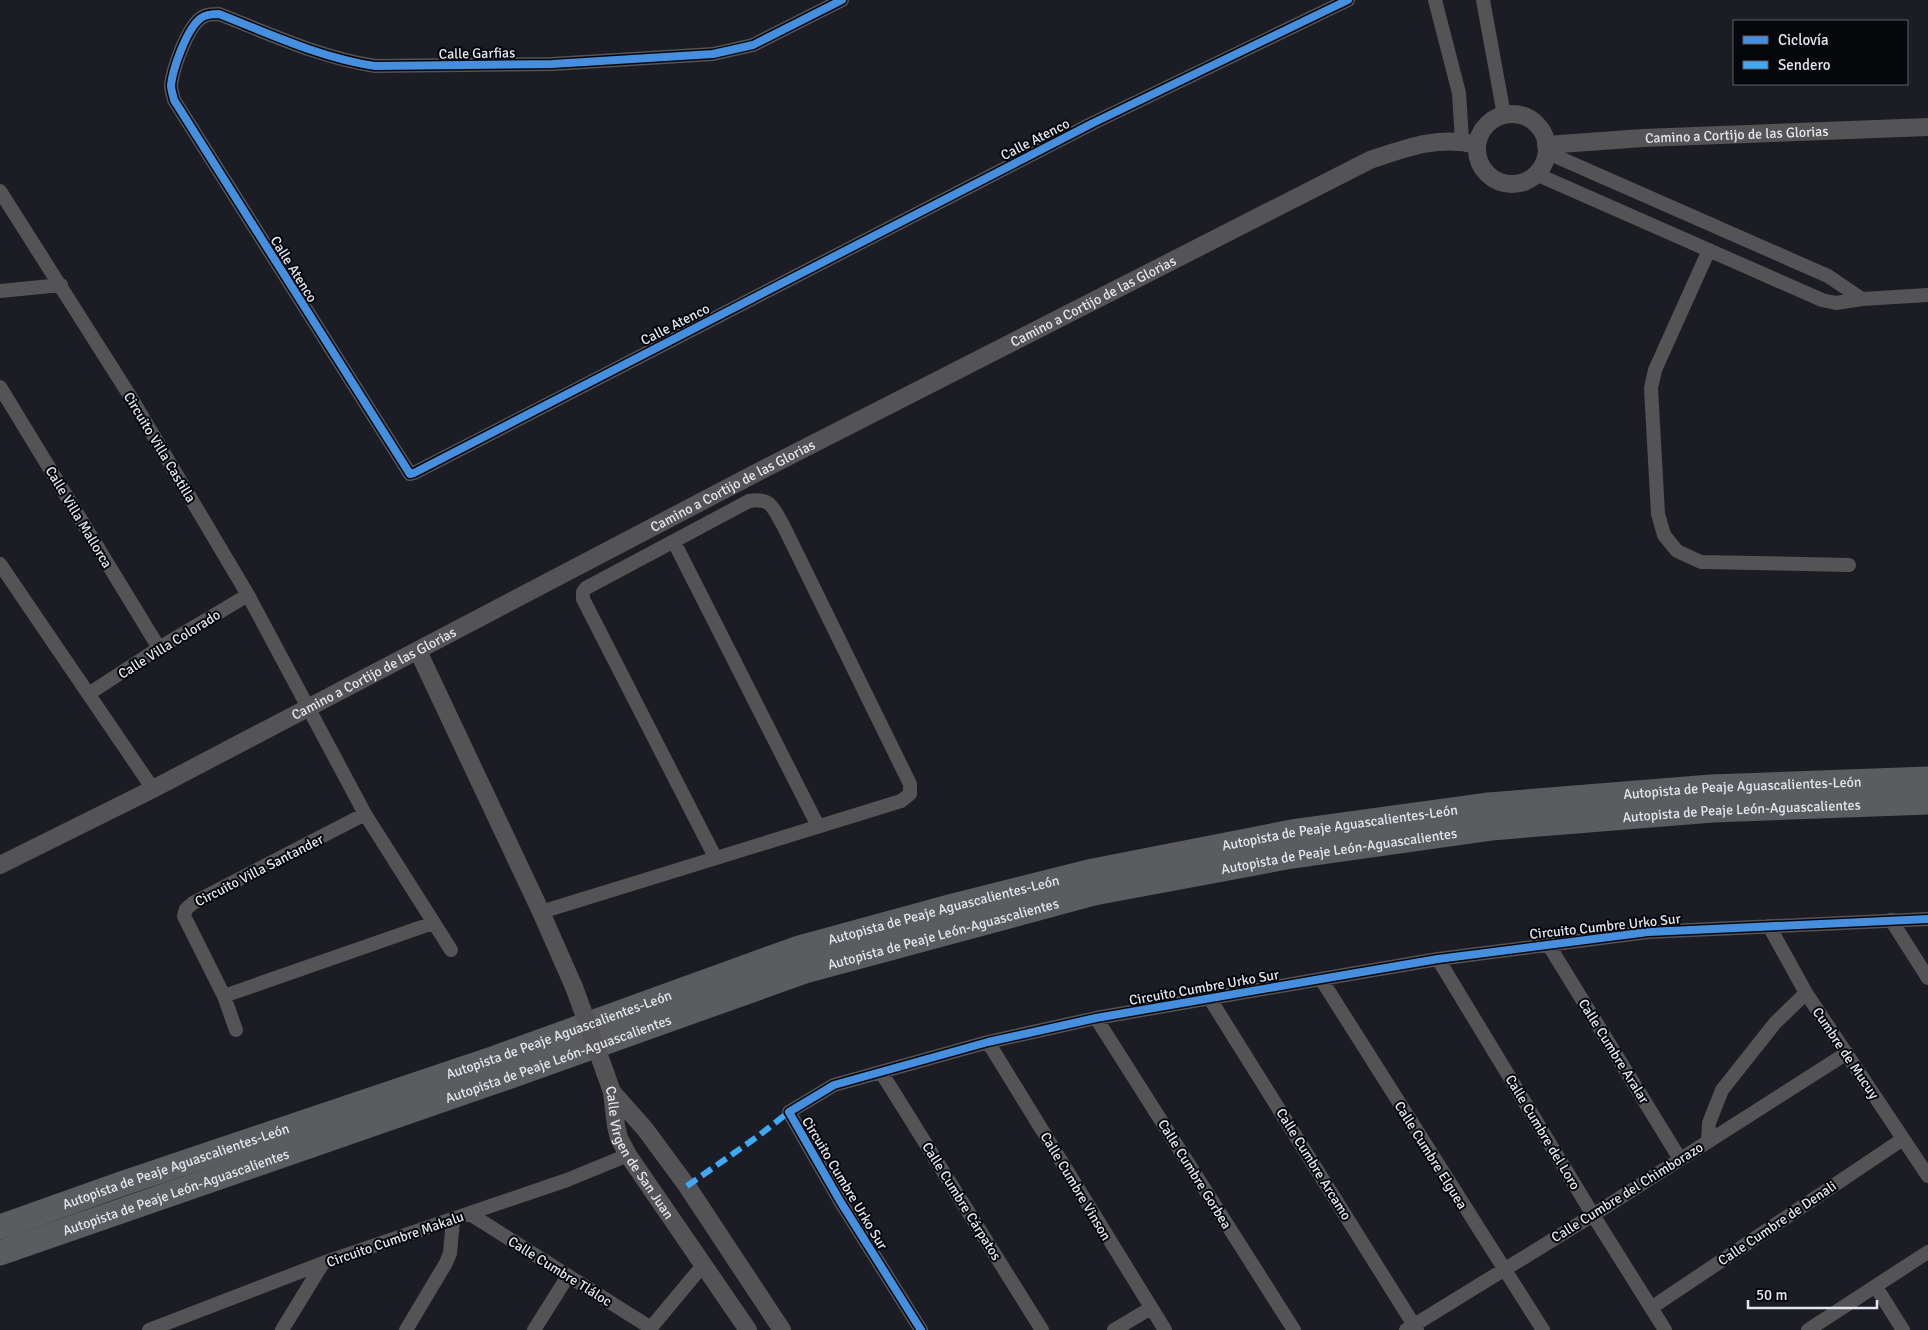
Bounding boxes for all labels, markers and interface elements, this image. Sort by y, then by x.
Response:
legend [1733,20,1908,85]
text: Ciclovía [1778,31,1829,49]
street label: Calle Garfias [439,44,515,63]
text: Sendero [1778,56,1831,74]
street label: Calle Atenco [998,115,1073,164]
street label: Camino a Cortijo de las Glorias [1645,123,1829,147]
street label: Calle Atenco [266,233,321,306]
street label: Camino a Cortijo de las Glorias [1008,252,1179,351]
street label: Calle Atenco [638,300,713,349]
street label: Circuito Villa Castilla [120,389,199,506]
street label: Camino a Cortijo de las Glorias [647,436,818,536]
street label: Calle Villa Mallorca [41,463,116,571]
street label: Calle Villa Colorado [115,606,223,683]
street label: Camino a Cortijo de las Glorias [289,624,459,724]
street label: Autopista de Peaje Aguascalientes-León [1623,773,1862,803]
street label: Autopista de Peaje León-Aguascalientes [1622,797,1861,826]
street label: Autopista de Peaje Aguascalientes-León [1220,801,1459,855]
street label: Autopista de Peaje León-Aguascalientes [1220,825,1458,878]
street label: Circuito Villa Santander [192,830,327,910]
street label: Autopista de Peaje Aguascalientes-León [826,872,1061,949]
street label: Autopista de Peaje León-Aguascalientes [826,895,1061,974]
street label: Circuito Cumbre Urko Sur [1529,910,1682,943]
street label: Circuito Cumbre Urko Sur [1128,966,1281,1009]
street label: Autopista de Peaje Aguascalientes-León [444,987,674,1083]
street label: Calle Cumbre Aralar [1575,996,1653,1107]
street label: Cumbre de Mucuy [1809,1004,1883,1103]
street label: Autopista de Peaje León-Aguascalientes [443,1011,674,1107]
street label: Calle Cumbre del Loro [1502,1072,1584,1193]
street label: Calle Virgen de San Juan [602,1084,677,1223]
street label: Calle Cumbre Elguea [1390,1098,1471,1212]
street label: Calle Cumbre Arcamo [1272,1105,1355,1223]
street label: Circuito Cumbre Urko Sur [798,1114,891,1253]
street label: Calle Cumbre Gorbea [1154,1116,1235,1232]
street label: Autopista de Peaje Aguascalientes-León [60,1120,291,1213]
street label: Calle Cumbre Vinson [1036,1129,1115,1244]
street label: Calle Cumbre Cárpatos [918,1139,1005,1264]
street label: Calle Cumbre del Chimborazo [1548,1139,1706,1246]
street label: Autopista de Peaje León-Aguascalientes [60,1145,291,1240]
street label: Calle Cumbre de Denali [1715,1177,1840,1269]
street label: Circuito Cumbre Makalu [324,1208,466,1271]
street label: Calle Cumbre Tláloc [505,1233,615,1310]
scale bar [1748,1278,1877,1310]
text: 50 m [1756,1286,1787,1304]

